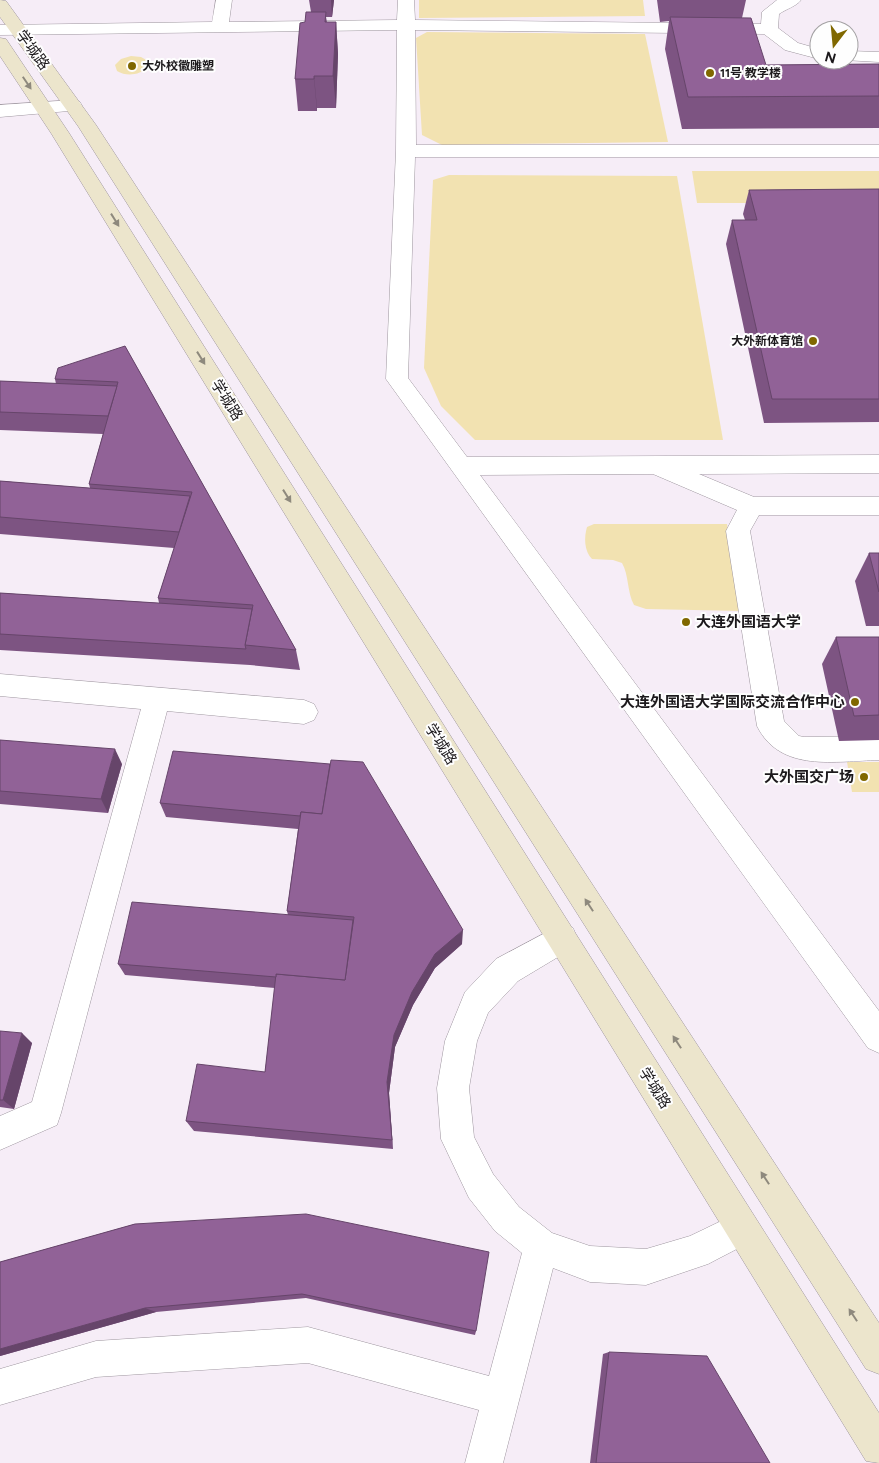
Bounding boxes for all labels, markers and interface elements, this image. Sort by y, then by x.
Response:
north arrow [809,20,859,70]
street label: 学城路 [12,27,54,73]
text: N [823,47,838,67]
place label: 大外校徽雕塑 [142,59,214,73]
marker: 大外校徽雕塑 [126,60,138,72]
place label: 11号 教学楼 [720,66,781,80]
marker: 11号 教学楼 [704,67,716,79]
one-way arrow [22,76,32,90]
one-way arrow [110,213,119,226]
place label: 大外新体育馆 [731,334,803,348]
marker: 大外新体育馆 [807,335,819,347]
one-way arrow [196,351,205,364]
street label: 学城路 [207,376,247,424]
one-way arrow [282,489,291,502]
place label: 大连外国语大学 [696,613,801,631]
marker: 大连外国语大学 [680,616,692,628]
place label: 大连外国语大学国际交流合作中心 [620,693,845,711]
marker: 大连外国语大学国际交流合作中心 [849,696,861,708]
street label: 学城路 [421,720,461,768]
place label: 大外国交广场 [764,768,854,786]
marker: 大外国交广场 [858,771,870,783]
one-way arrow [584,898,594,912]
one-way arrow [672,1035,682,1048]
street label: 学城路 [635,1064,675,1112]
one-way arrow [760,1172,769,1185]
one-way arrow [848,1308,857,1322]

